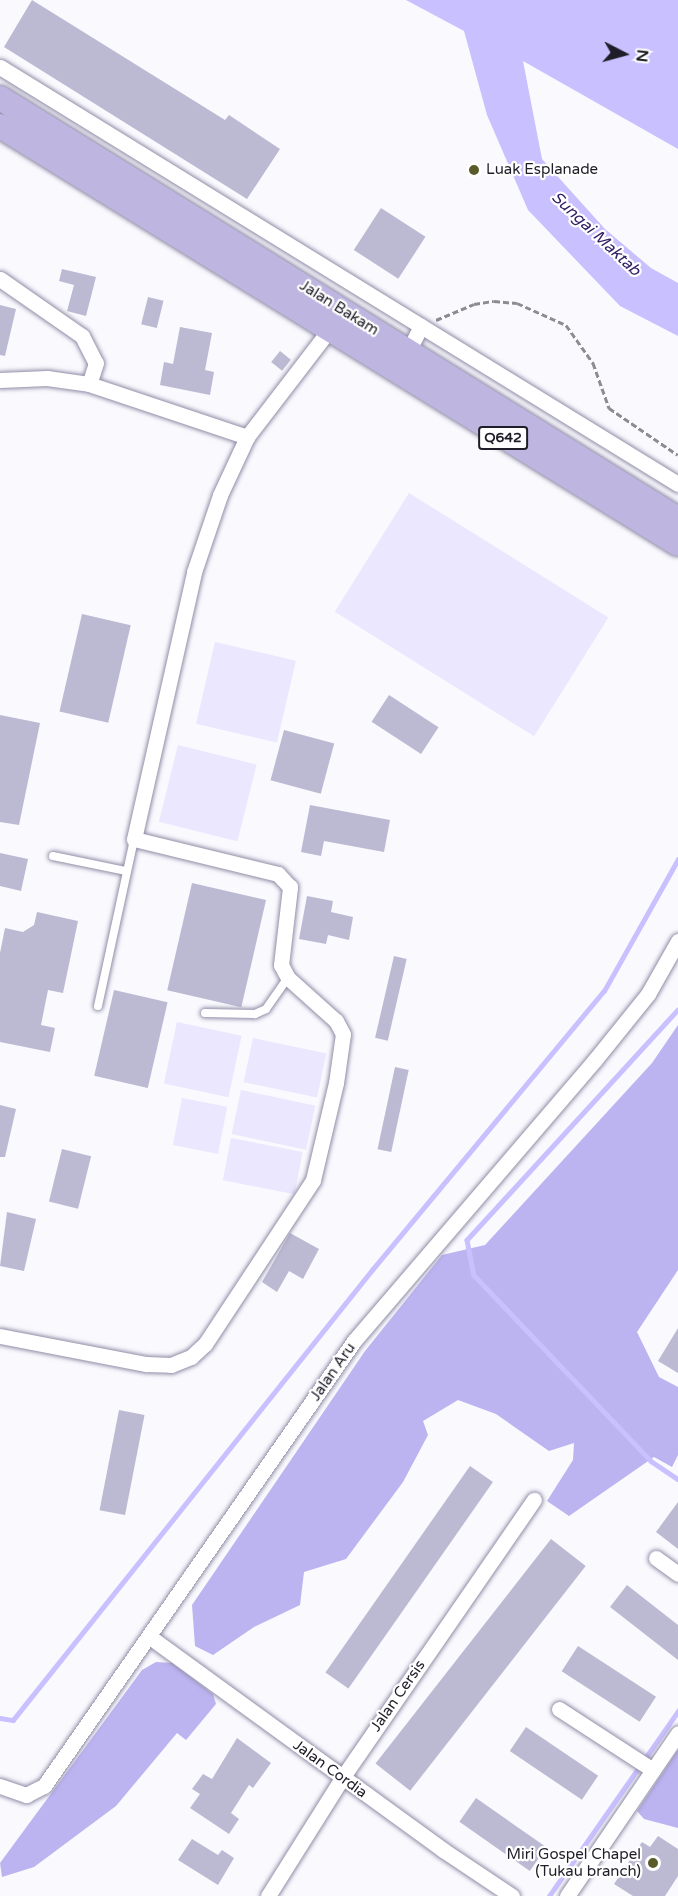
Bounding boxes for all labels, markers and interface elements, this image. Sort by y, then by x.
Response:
north arrow [594,24,654,84]
text: N [631,48,653,63]
place label: Luak Esplanade [486,161,598,179]
marker: Luak Esplanade [467,163,481,177]
water label: Sungai Maktab [547,188,645,280]
street label: Jalan Bakam [296,277,382,339]
road number: Q642 [478,427,528,449]
street label: Jalan Aru [307,1340,359,1404]
street label: Jalan Cersis [367,1657,429,1735]
street label: Jalan Cordia [289,1736,371,1802]
place label: Miri Gospel Chapel (Tukau branch) [507,1845,641,1880]
marker: Miri Gospel Chapel (Tukau branch) [646,1856,660,1870]

